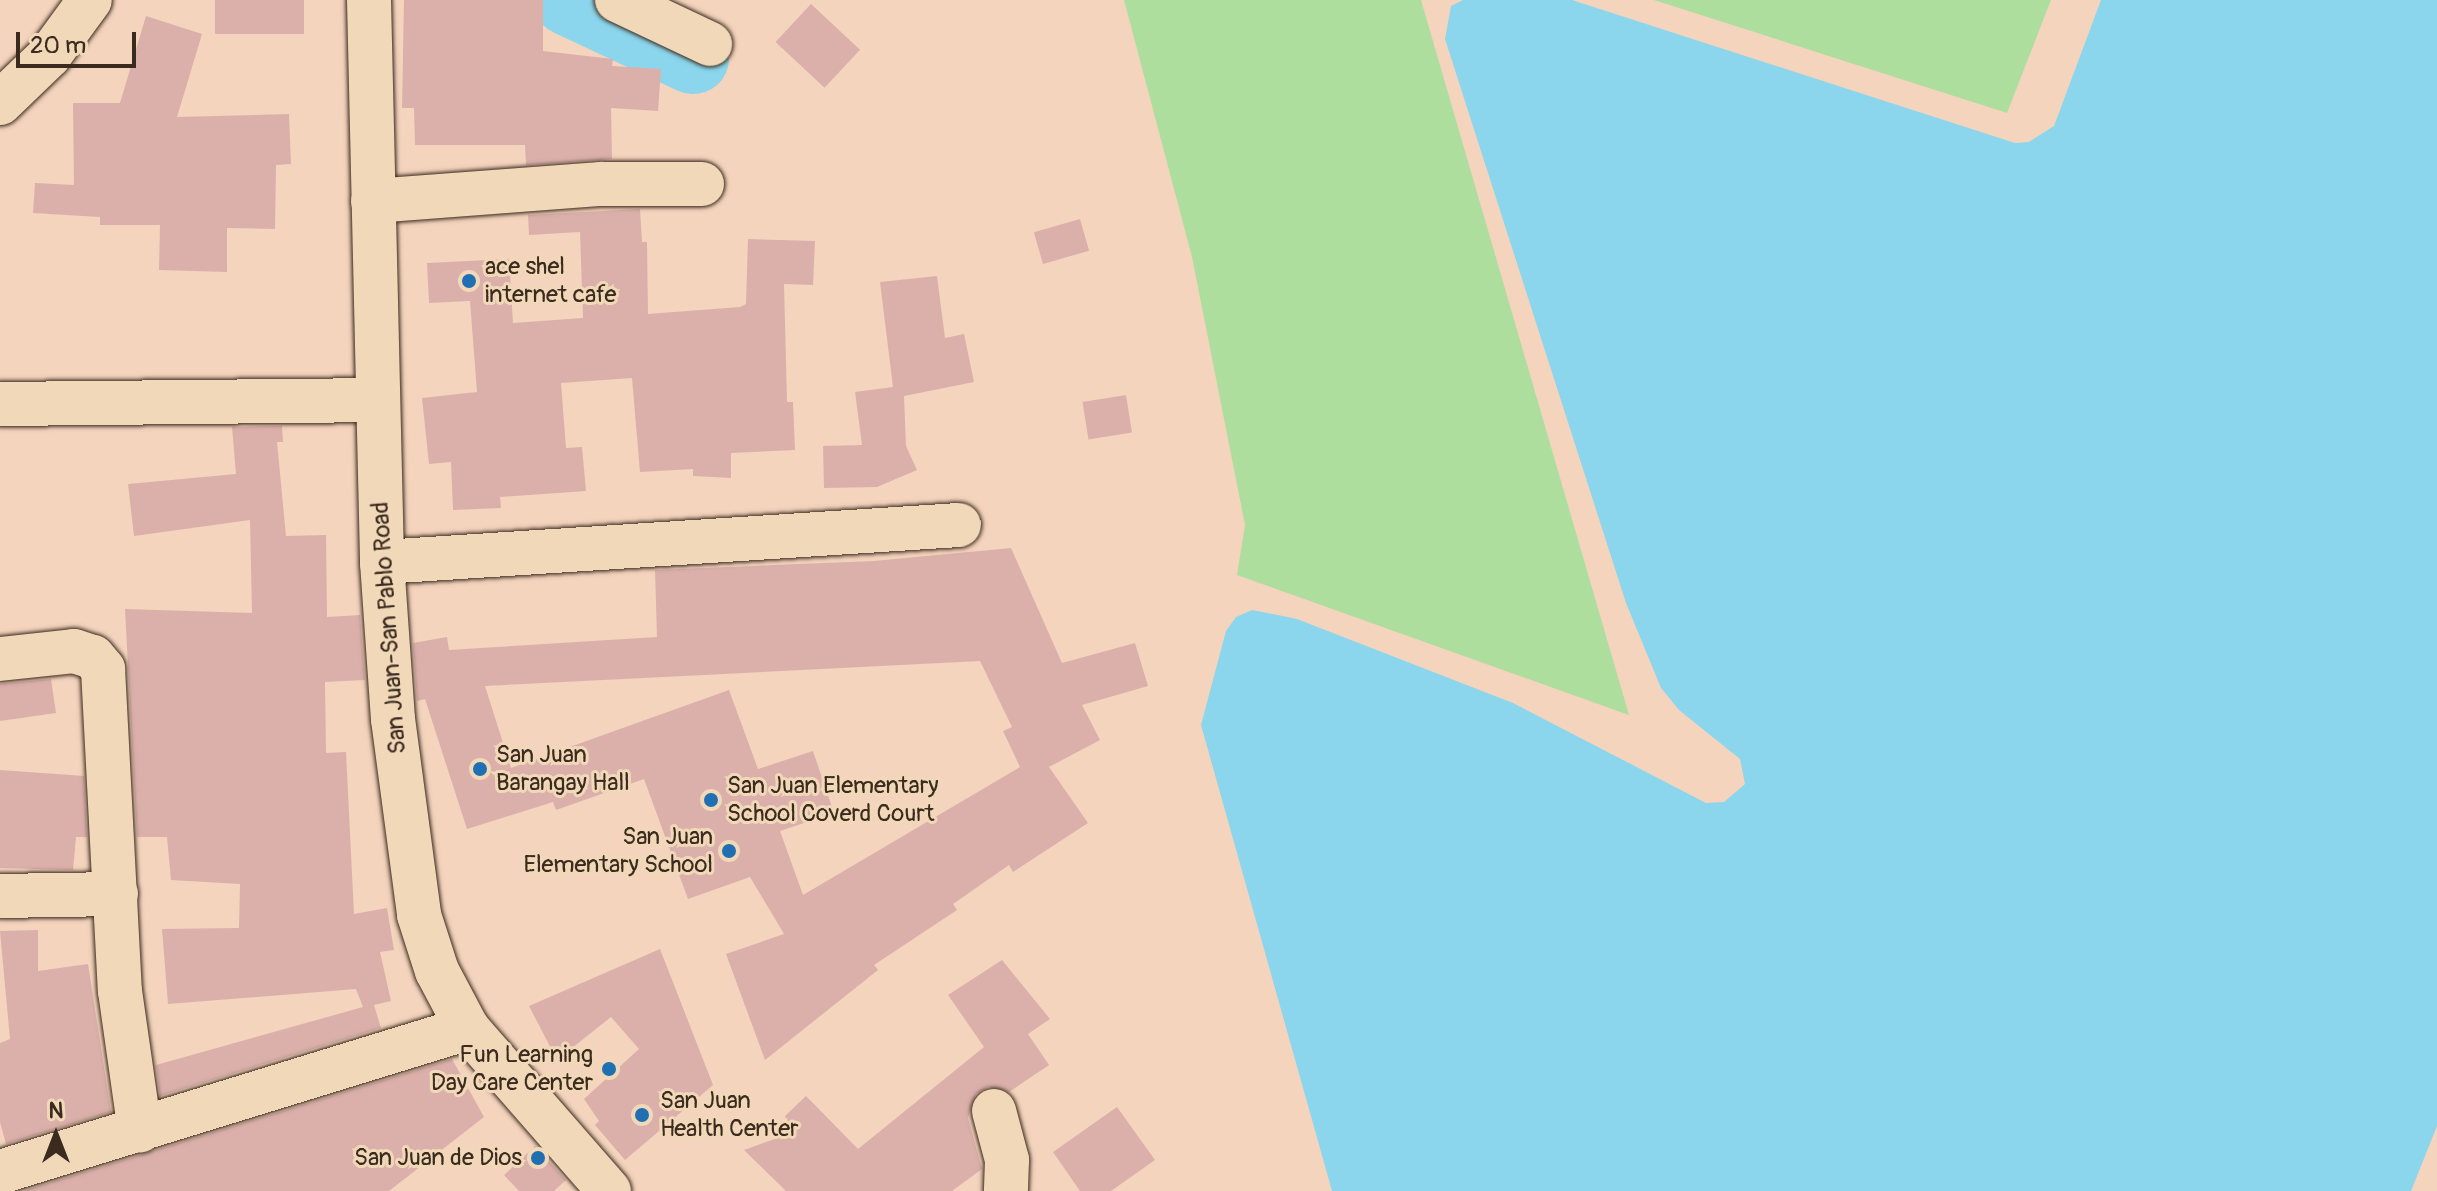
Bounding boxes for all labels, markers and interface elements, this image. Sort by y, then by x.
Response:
scale bar [20,16,140,66]
text: 20 m [30,31,86,60]
place label: ace shel internet cafe [485,253,616,309]
marker: ace shel internet cafe [460,272,478,290]
street label: San Juan-San Pablo Road [366,501,412,755]
place label: San Juan Barangay Hall [496,741,630,797]
marker: San Juan Barangay Hall [471,760,489,778]
place label: San Juan Elementary School Coverd Court [727,772,938,828]
marker: San Juan Elementary School Coverd Court [702,791,720,809]
place label: San Juan Elementary School [523,823,713,879]
marker: San Juan Elementary School [720,842,738,860]
place label: Fun Learning Day Care Center [431,1041,593,1097]
marker: Fun Learning Day Care Center [600,1060,618,1078]
place label: San Juan Health Center [660,1087,799,1143]
north arrow [16,1095,96,1175]
text: N [49,1097,63,1125]
marker: San Juan Health Center [631,1104,653,1126]
place label: San Juan de Dios [354,1144,522,1172]
marker: San Juan de Dios [529,1149,547,1167]

